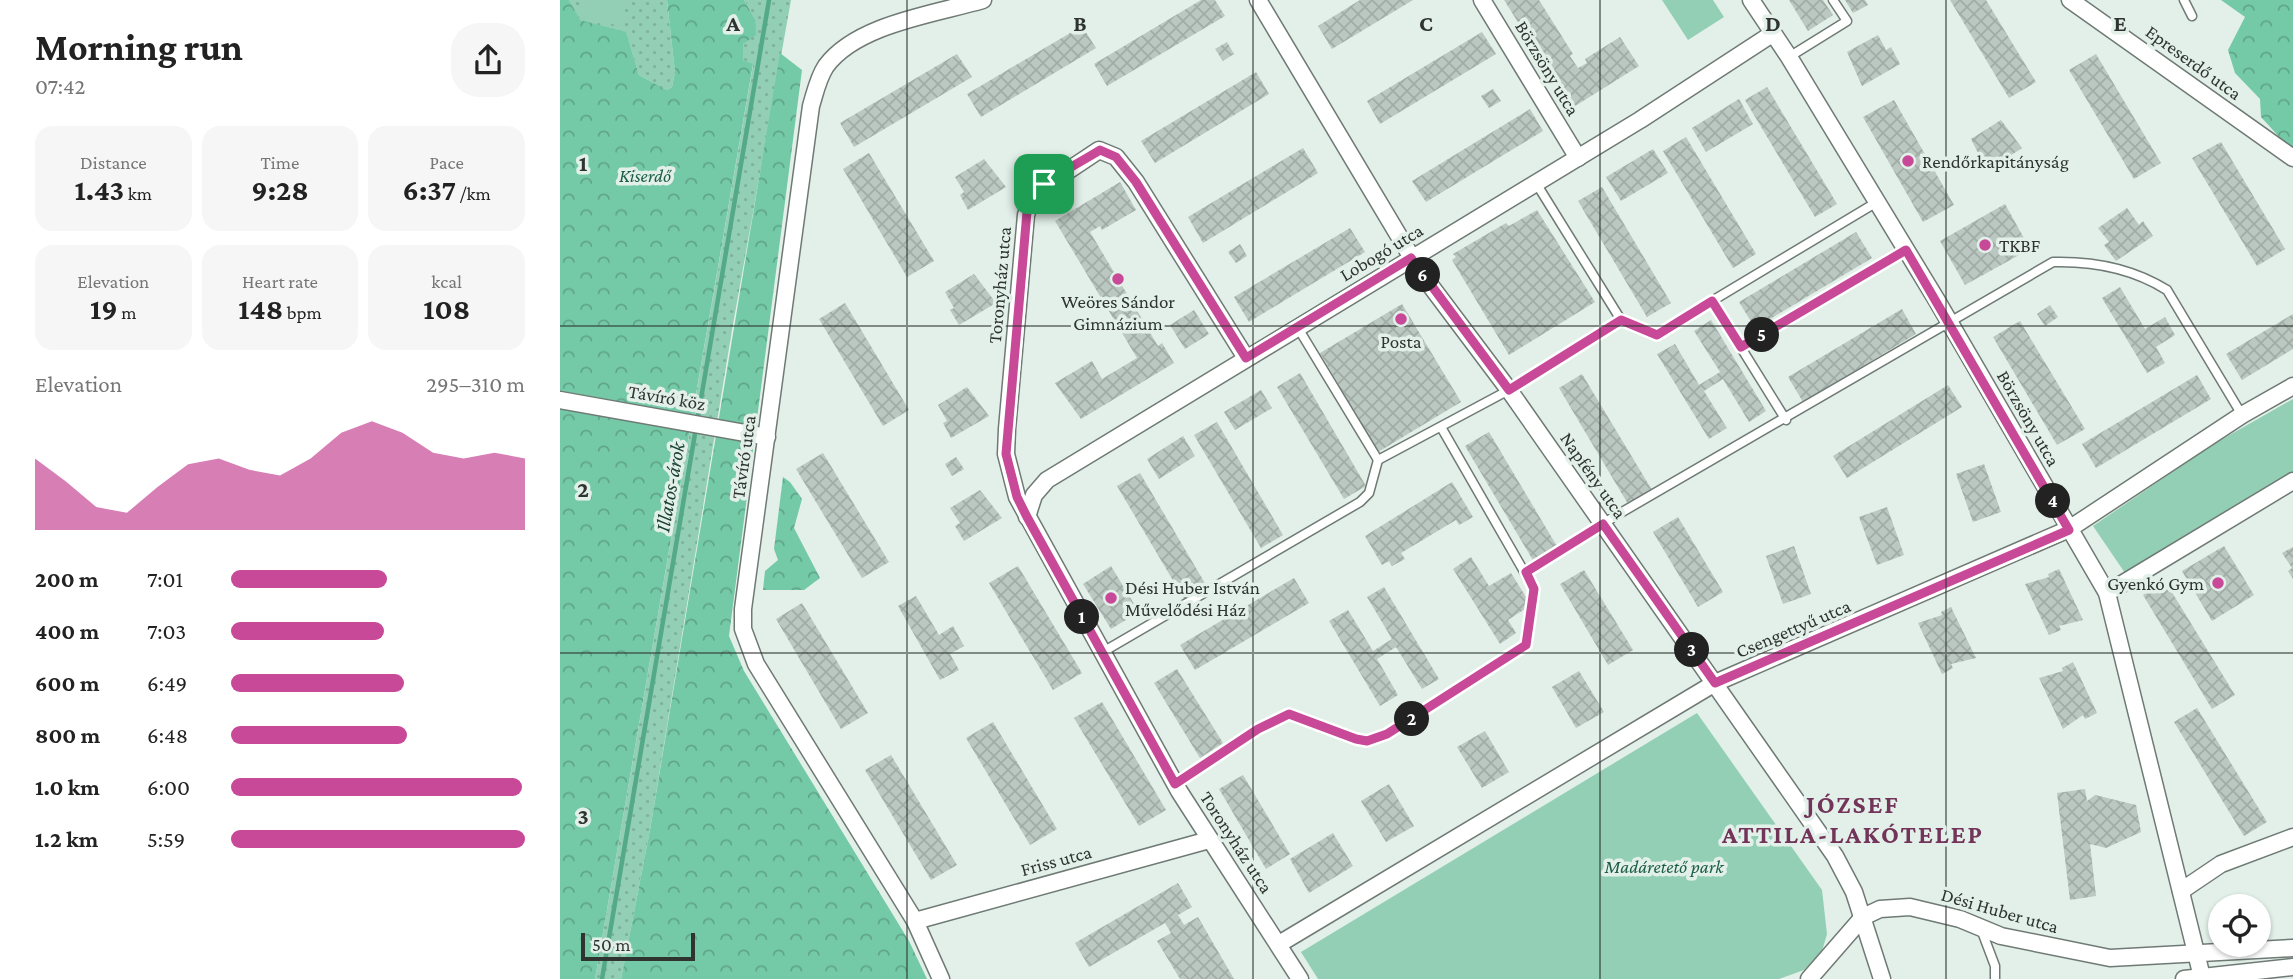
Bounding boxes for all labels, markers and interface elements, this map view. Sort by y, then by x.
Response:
text: A [725,10,740,36]
text: B [1073,10,1087,36]
text: C [1419,10,1433,36]
text: D [1765,10,1781,36]
text: E [2113,10,2127,36]
street label: Börzsöny utca [1511,17,1584,120]
street label: Epreserdő utca [2142,21,2246,104]
button: share [451,23,525,97]
text: Morning run [35,26,243,68]
text: 07:42 [35,73,85,99]
text: 1 [579,150,588,176]
place label: Rendőrkapitányság [1922,151,2069,172]
text: Distance [80,152,147,173]
text: Time [261,152,299,173]
text: Pace [430,152,464,173]
marker: Rendőrkapitányság [1900,153,1916,169]
pin [1014,154,1074,214]
park label: Kiserdő [619,165,672,186]
icon: arrive [1025,165,1063,203]
text: 1.43 [75,173,124,206]
text: 9:28 [251,173,309,206]
text: 6:37 [403,173,456,206]
text: km [124,183,152,204]
text: /km [456,183,491,204]
street label: Lobogó utca [1336,219,1427,285]
street label: Toronyház utca [984,226,1015,344]
place label: TKBF [1999,235,2041,256]
marker: TKBF [1977,237,1993,253]
pin: 6 [1406,258,1440,292]
text: 6 [1417,264,1428,285]
text: Elevation [77,271,149,292]
text: Heart rate [242,271,318,292]
text: kcal [431,271,462,292]
marker: Weöres Sándor Gimnázium [1110,271,1126,287]
place label: Weöres Sándor Gimnázium [1061,291,1175,334]
text: 19 [90,292,118,325]
text: 148 [238,292,283,325]
text: 108 [423,292,470,325]
text: m [118,302,137,323]
text: bpm [283,302,322,323]
marker: Posta [1393,311,1409,327]
pin: 5 [1744,318,1780,352]
text: 5 [1757,324,1766,345]
place label: Posta [1380,331,1422,352]
street label: Börzsöny utca [1993,367,2064,470]
text: Elevation [35,371,122,397]
text: 295–310 m [426,371,525,397]
street label: Távíró köz [627,380,707,415]
street label: Távíró utca [727,414,760,500]
street label: Napfény utca [1556,428,1631,523]
water label: Illatos-árok [650,439,690,534]
text: 2 [577,476,589,502]
pin: 4 [2036,484,2070,518]
text: 4 [2047,490,2058,511]
text: 200 m [35,566,99,592]
text: 7:01 [147,566,183,592]
place label: Gyenkó Gym [2107,573,2204,594]
marker: Gyenkó Gym [2210,575,2226,591]
place label: Dési Huber István Művelődési Ház [1125,577,1260,620]
marker: Dési Huber István Művelődési Ház [1103,590,1119,606]
street label: Csengettyű utca [1733,595,1854,662]
pin: 1 [1064,600,1100,634]
text: 1 [1078,606,1085,627]
text: 400 m [35,618,99,644]
text: 7:03 [147,618,186,644]
pin: 3 [1674,632,1710,668]
text: 3 [1687,639,1696,660]
text: 600 m [35,670,99,696]
text: 6:49 [147,670,187,696]
pin: 2 [1394,702,1430,736]
text: 2 [1407,708,1416,729]
text: 800 m [35,722,100,748]
text: 6:48 [147,722,188,748]
text: 1.0 km [35,774,100,800]
text: 6:00 [147,774,190,800]
street label: Toronyház utca [1196,787,1277,897]
district label: JÓZSEF ATTILA-LAKÓTELEP [1721,790,1984,849]
text: 3 [577,803,589,829]
text: 1.2 km [35,826,98,852]
text: 5:59 [147,826,185,852]
street label: Friss utca [1018,841,1094,880]
park label: Madáretető park [1604,856,1724,877]
street label: Dési Huber utca [1939,884,2061,937]
map controls [2208,894,2271,957]
button: locate [2208,894,2271,957]
scale bar [581,930,695,962]
text: 50 m [592,934,631,955]

